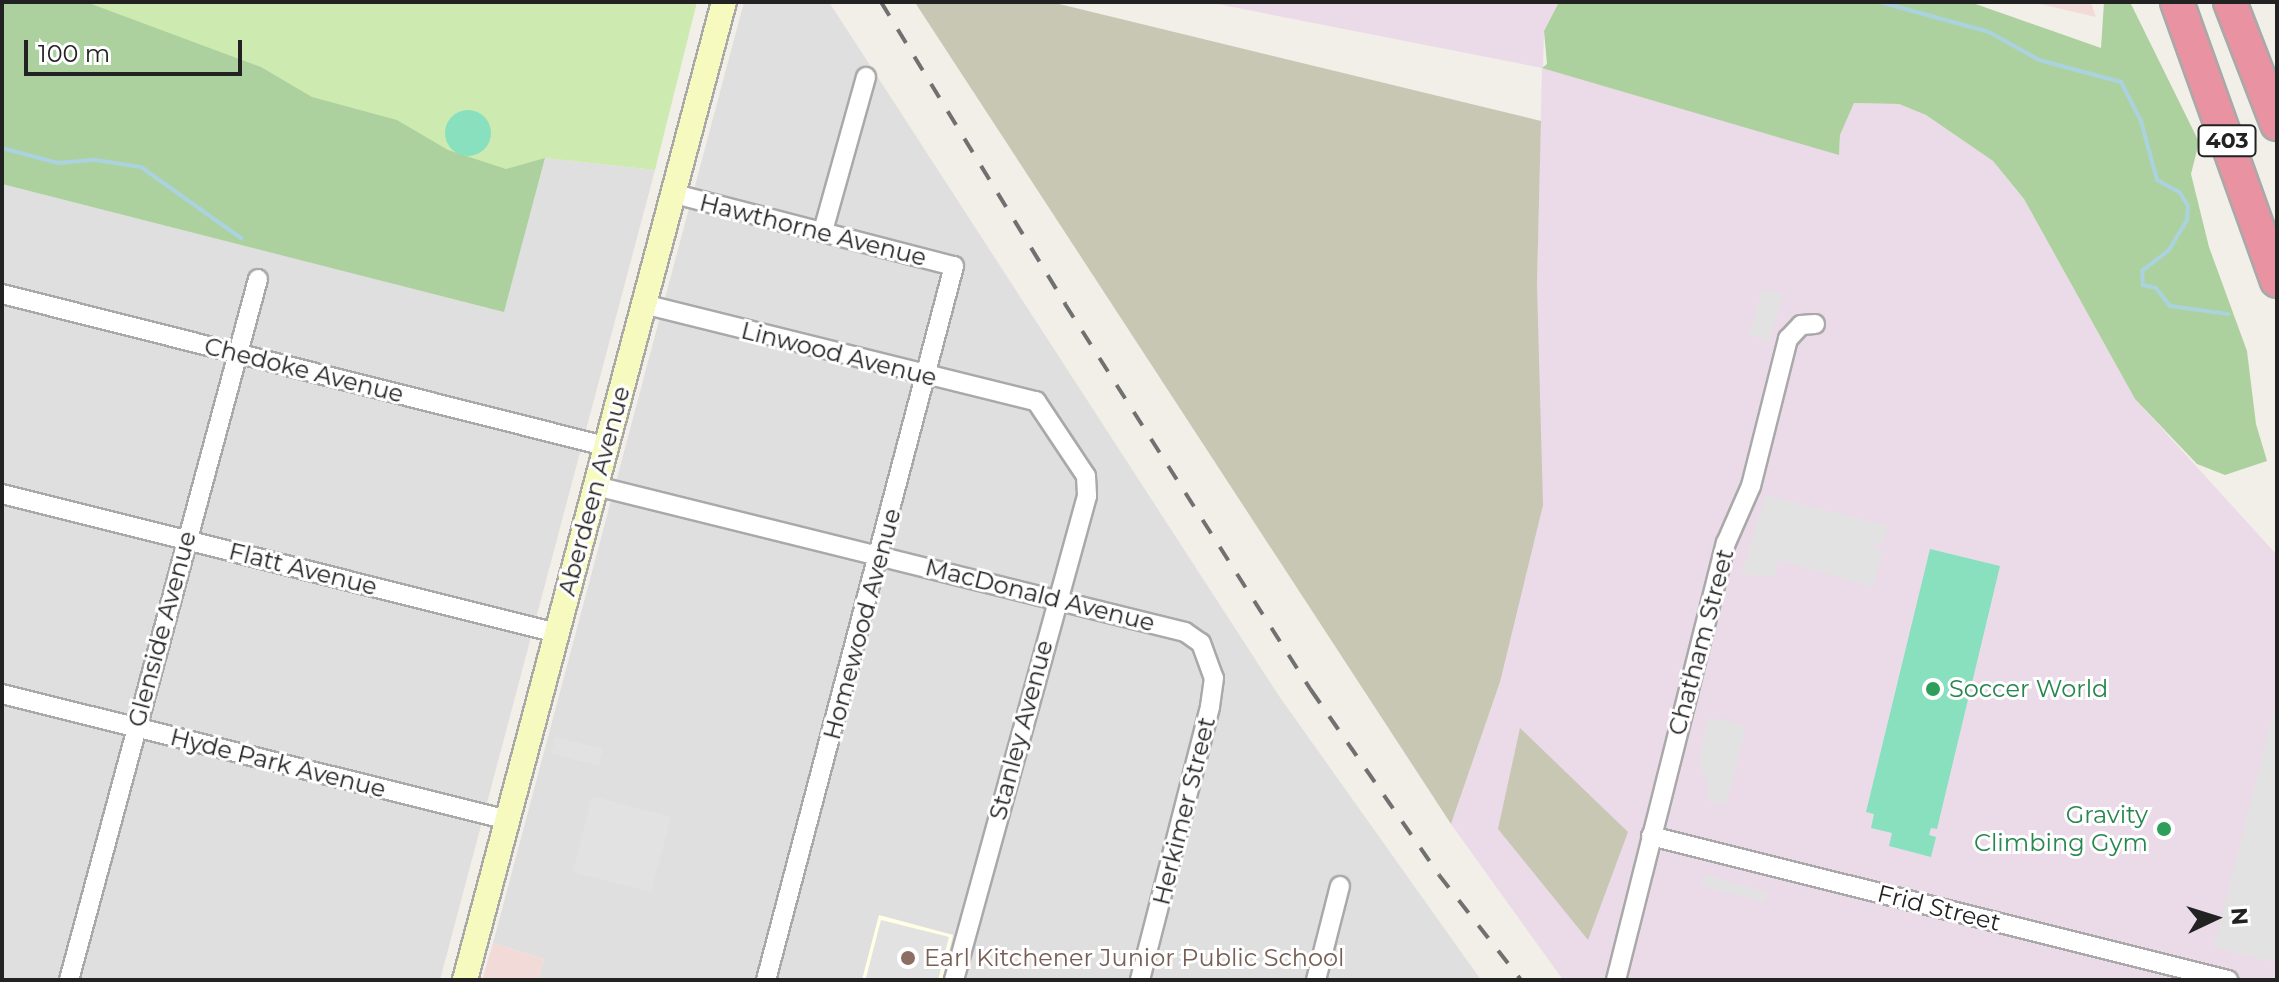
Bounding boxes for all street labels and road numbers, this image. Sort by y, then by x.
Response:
road number: 403 [2197,123,2257,159]
street label: Hawthorne Avenue [697,188,929,272]
street label: Linwood Avenue [738,316,940,392]
street label: Chedoke Avenue [201,331,407,409]
street label: Aberdeen Avenue [552,383,636,599]
street label: Homewood Avenue [817,505,907,743]
street label: Glenside Avenue [122,528,202,730]
street label: Flatt Avenue [226,537,380,601]
street label: Chatham Street [1662,546,1740,738]
street label: MacDonald Avenue [922,553,1158,637]
street label: Stanley Avenue [983,637,1059,823]
street label: Herkimer Street [1147,714,1221,908]
street label: Hyde Park Avenue [167,722,389,804]
street label: Frid Street [1874,879,2004,937]

